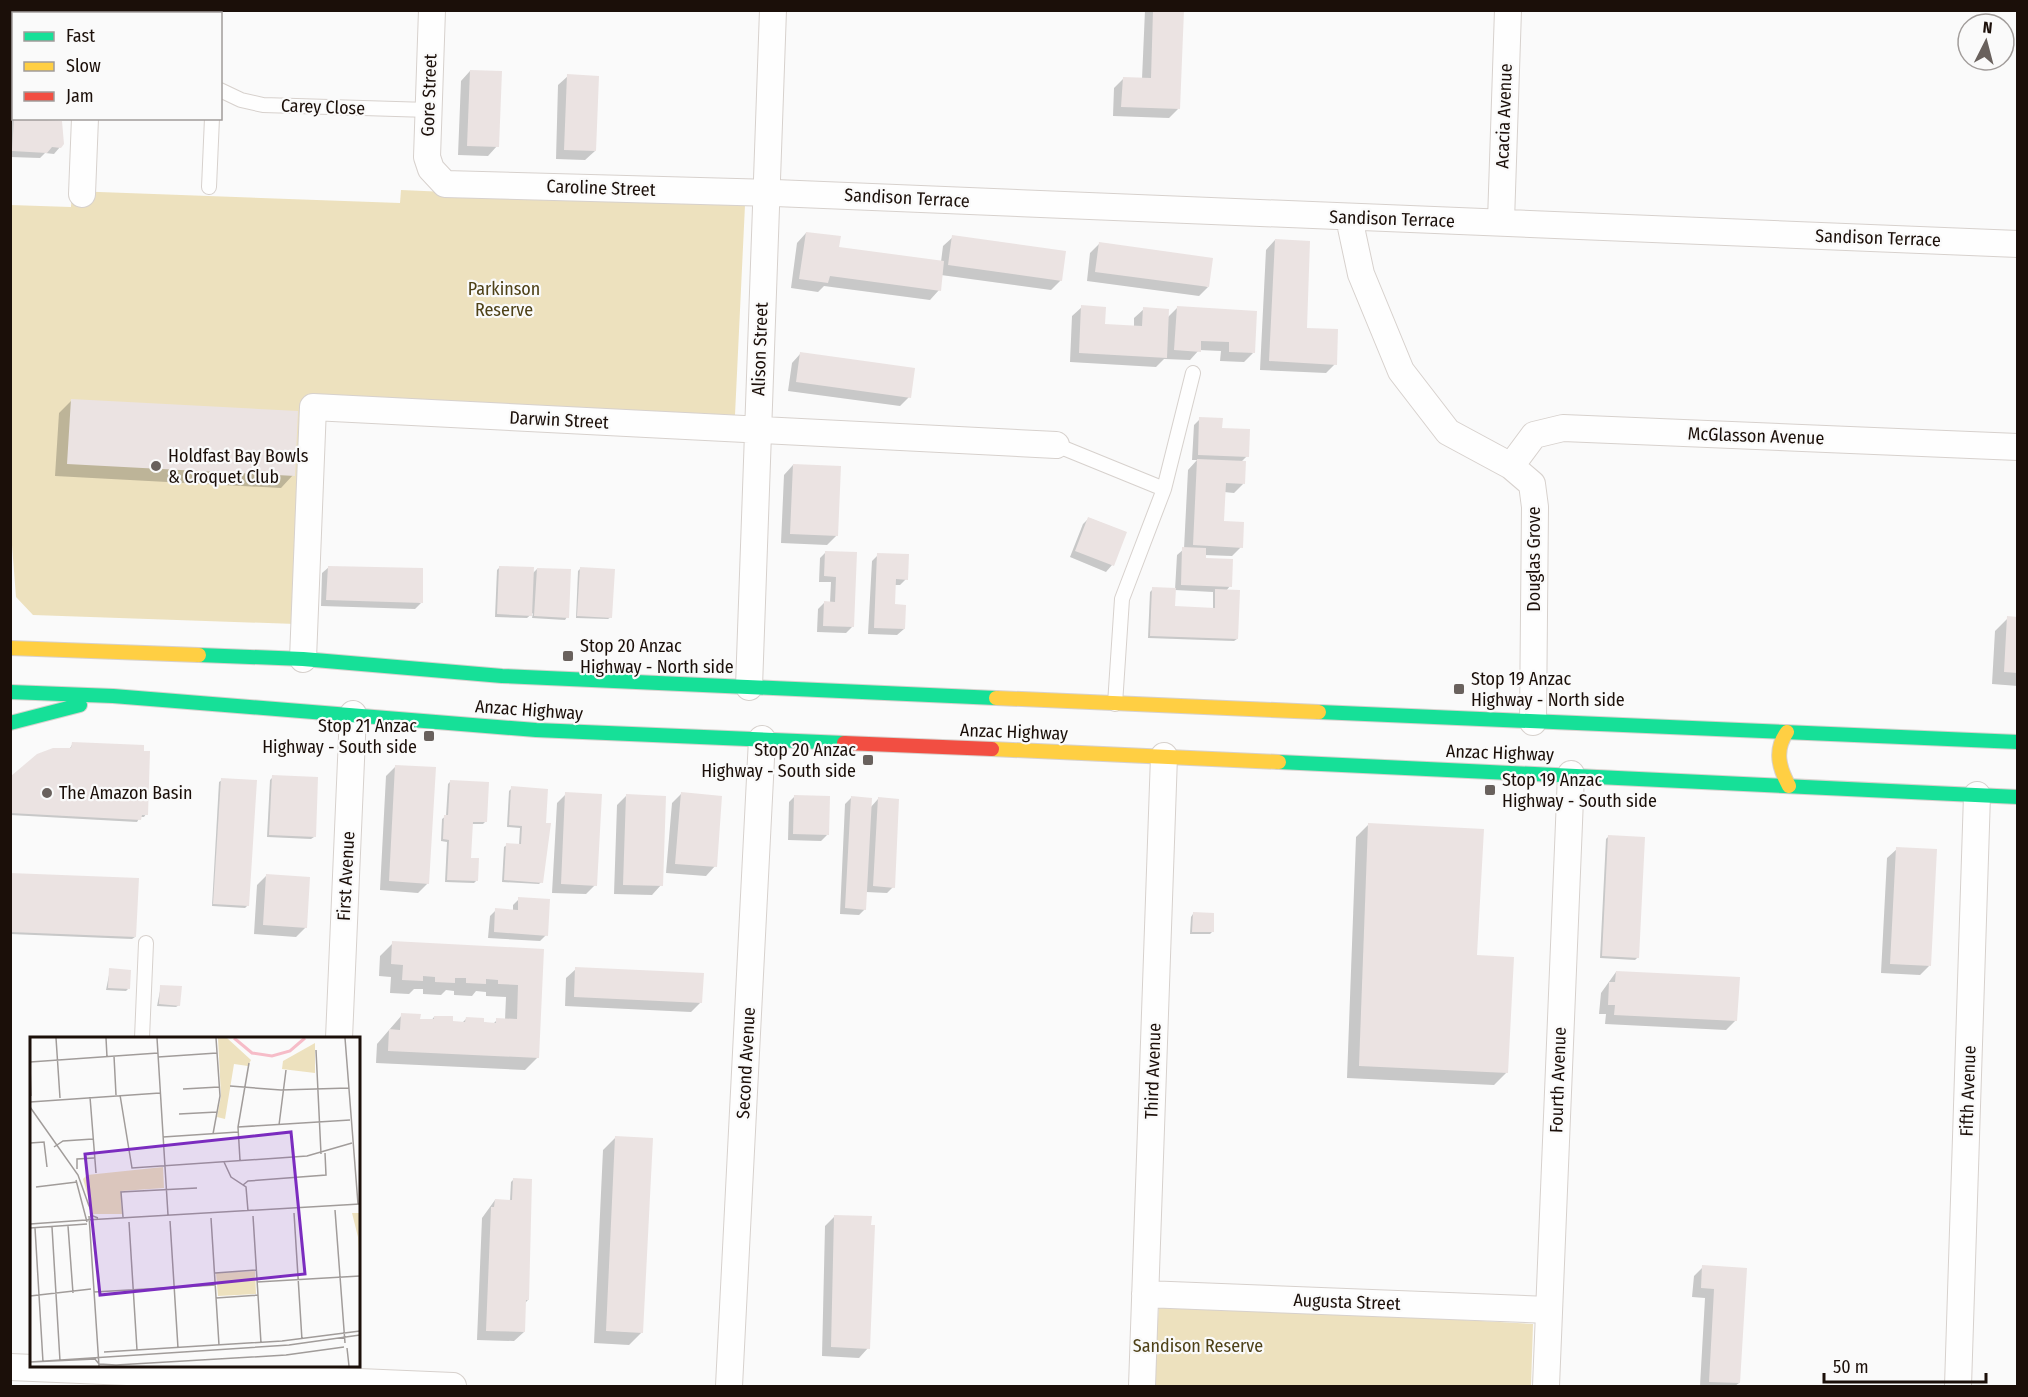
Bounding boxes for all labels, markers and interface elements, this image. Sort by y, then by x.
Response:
legend [12,12,222,120]
north arrow [1956,12,2016,72]
text: N [1982,18,1993,38]
text: Fast [66,25,95,47]
street label: Gore Street [417,53,441,137]
text: Slow [66,55,101,77]
street label: Acacia Avenue [1491,63,1517,169]
text: Jam [66,85,94,107]
street label: Carey Close [280,95,366,119]
street label: Caroline Street [546,175,656,201]
street label: Sandison Terrace [844,184,970,212]
street label: Sandison Terrace [1329,206,1455,232]
street label: Sandison Terrace [1815,225,1941,251]
park label: Parkinson Reserve [468,278,540,321]
street label: Alison Street [747,302,773,396]
street label: Darwin Street [509,406,609,434]
street label: McGlasson Avenue [1687,423,1825,449]
place label: Holdfast Bay Bowls & Croquet Club [168,445,309,488]
marker: Holdfast Bay Bowls & Croquet Club [149,459,163,473]
street label: Douglas Grove [1523,506,1545,612]
place label: Stop 20 Anzac Highway - North side [580,635,734,678]
marker: Stop 20 Anzac Highway - North side [561,649,575,663]
place label: Stop 19 Anzac Highway - North side [1471,668,1625,711]
marker: Stop 19 Anzac Highway - North side [1452,682,1466,696]
street label: Anzac Highway [474,695,584,725]
place label: Stop 21 Anzac Highway - South side [262,715,417,758]
street label: Anzac Highway [960,719,1068,745]
marker: Stop 21 Anzac Highway - South side [422,729,436,743]
place label: Stop 20 Anzac Highway - South side [701,739,856,782]
street label: Anzac Highway [1446,740,1554,766]
marker: Stop 20 Anzac Highway - South side [861,753,875,767]
place label: Stop 19 Anzac Highway - South side [1502,769,1657,812]
place label: The Amazon Basin [59,782,193,804]
marker: Stop 19 Anzac Highway - South side [1483,783,1497,797]
marker: The Amazon Basin [40,786,54,800]
street label: First Avenue [333,830,359,921]
street label: Second Avenue [732,1006,760,1120]
street label: Third Avenue [1140,1022,1166,1119]
street label: Fourth Avenue [1545,1026,1571,1133]
inset map [30,1037,360,1367]
street label: Fifth Avenue [1955,1045,1981,1137]
street label: Augusta Street [1293,1289,1401,1315]
park label: Sandison Reserve [1133,1335,1263,1357]
scale bar [1824,1346,1986,1384]
text: 50 m [1833,1356,1869,1378]

